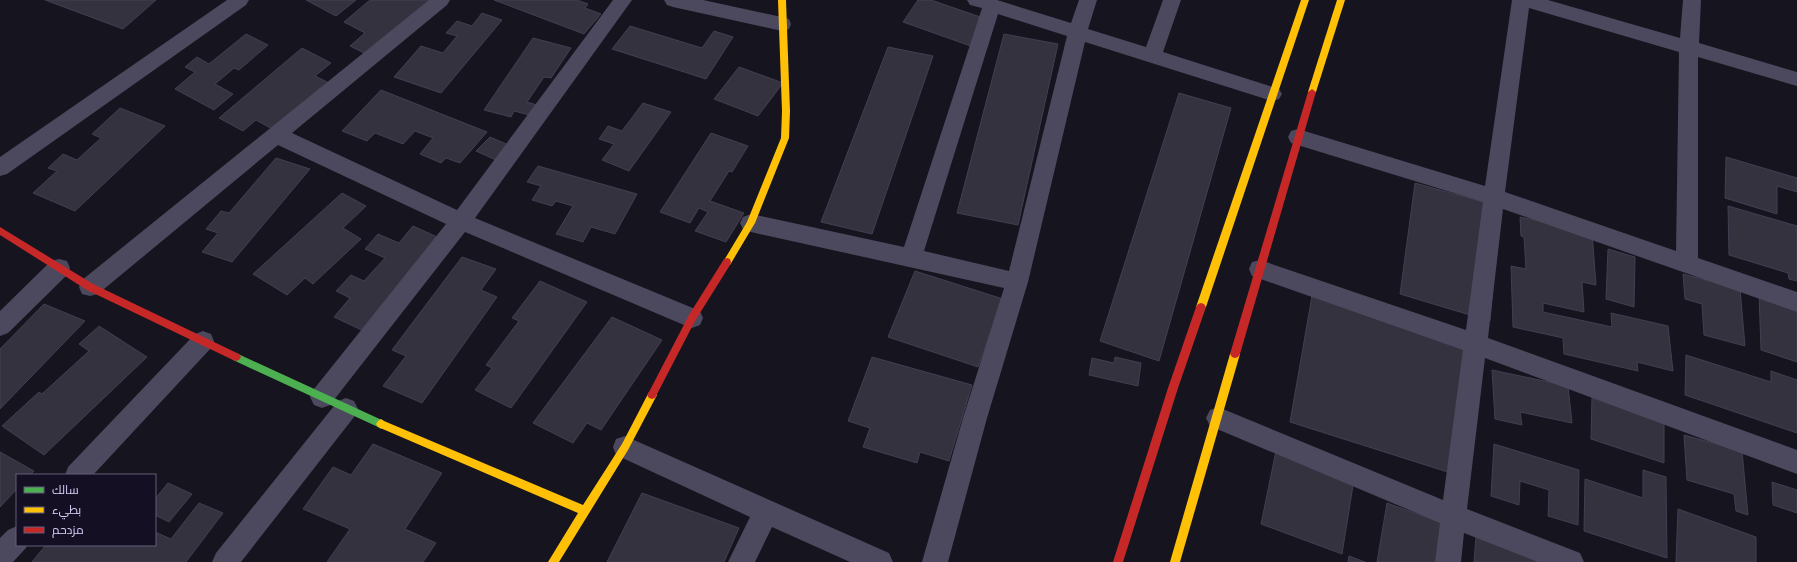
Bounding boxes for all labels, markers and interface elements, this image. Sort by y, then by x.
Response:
legend [16,474,156,546]
text: سالك [52,482,79,496]
text: بطيء [52,502,81,520]
text: مزدحم [52,522,84,538]

